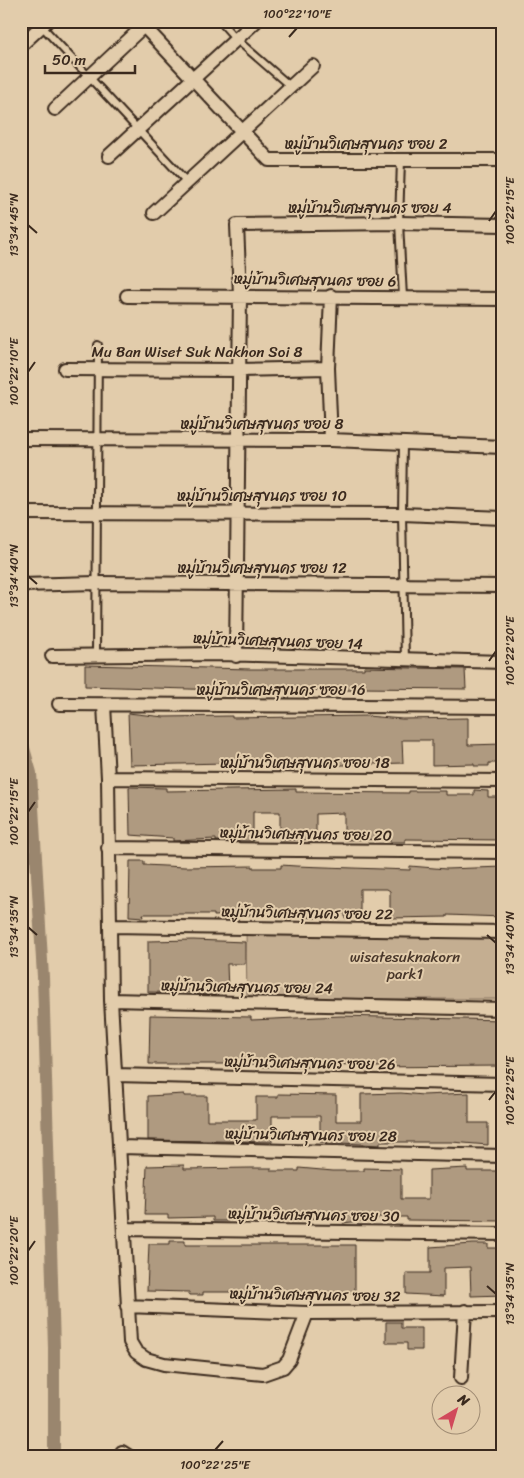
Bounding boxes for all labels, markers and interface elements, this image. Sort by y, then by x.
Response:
text: 100°22'10"E [263,3,332,25]
scale bar [45,42,135,74]
text: 50 m [52,47,87,73]
street label: หมู่บ้านวิเศษสุขนคร ซอย 2 [285,131,448,157]
text: 100°22'15"E [499,176,521,245]
text: 13°34'45"N [3,193,25,257]
street label: หมู่บ้านวิเศษสุขนคร ซอย 4 [288,195,452,221]
street label: หมู่บ้านวิเศษสุขนคร ซอย 6 [234,266,396,294]
text: 100°22'10"E [3,337,25,406]
street label: Mu Ban Wiset Suk Nakhon Soi 8 [92,339,302,365]
street label: หมู่บ้านวิเศษสุขนคร ซอย 8 [180,411,344,437]
street label: หมู่บ้านวิเศษสุขนคร ซอย 10 [177,483,347,509]
text: 13°34'40"N [3,543,25,608]
street label: หมู่บ้านวิเศษสุขนคร ซอย 12 [177,555,347,581]
text: 100°22'20"E [499,615,521,686]
street label: หมู่บ้านวิเศษสุขนคร ซอย 14 [193,625,363,657]
street label: หมู่บ้านวิเศษสุขนคร ซอย 16 [197,677,366,703]
street label: หมู่บ้านวิเศษสุขนคร ซอย 18 [220,750,390,776]
text: 100°22'15"E [3,777,25,846]
street label: หมู่บ้านวิเศษสุขนคร ซอย 20 [220,819,392,849]
text: 13°34'35"N [3,895,25,958]
street label: หมู่บ้านวิเศษสุขนคร ซอย 22 [221,899,393,927]
text: 13°34'40"N [499,910,521,975]
park label: wisatesuknakorn park1 [350,944,460,987]
street label: หมู่บ้านวิเศษสุขนคร ซอย 24 [161,973,333,1001]
street label: หมู่บ้านวิเศษสุขนคร ซอย 26 [224,1049,396,1077]
text: 100°22'25"E [499,1055,521,1126]
street label: หมู่บ้านวิเศษสุขนคร ซอย 28 [225,1121,397,1149]
street label: หมู่บ้านวิเศษสุขนคร ซอย 30 [228,1201,400,1229]
text: 100°22'20"E [3,1215,25,1286]
text: 13°34'35"N [499,1262,521,1325]
street label: หมู่บ้านวิเศษสุขนคร ซอย 32 [229,1281,401,1309]
north arrow [432,1386,482,1436]
text: N [451,1387,475,1413]
text: 100°22'25"E [180,1454,251,1476]

